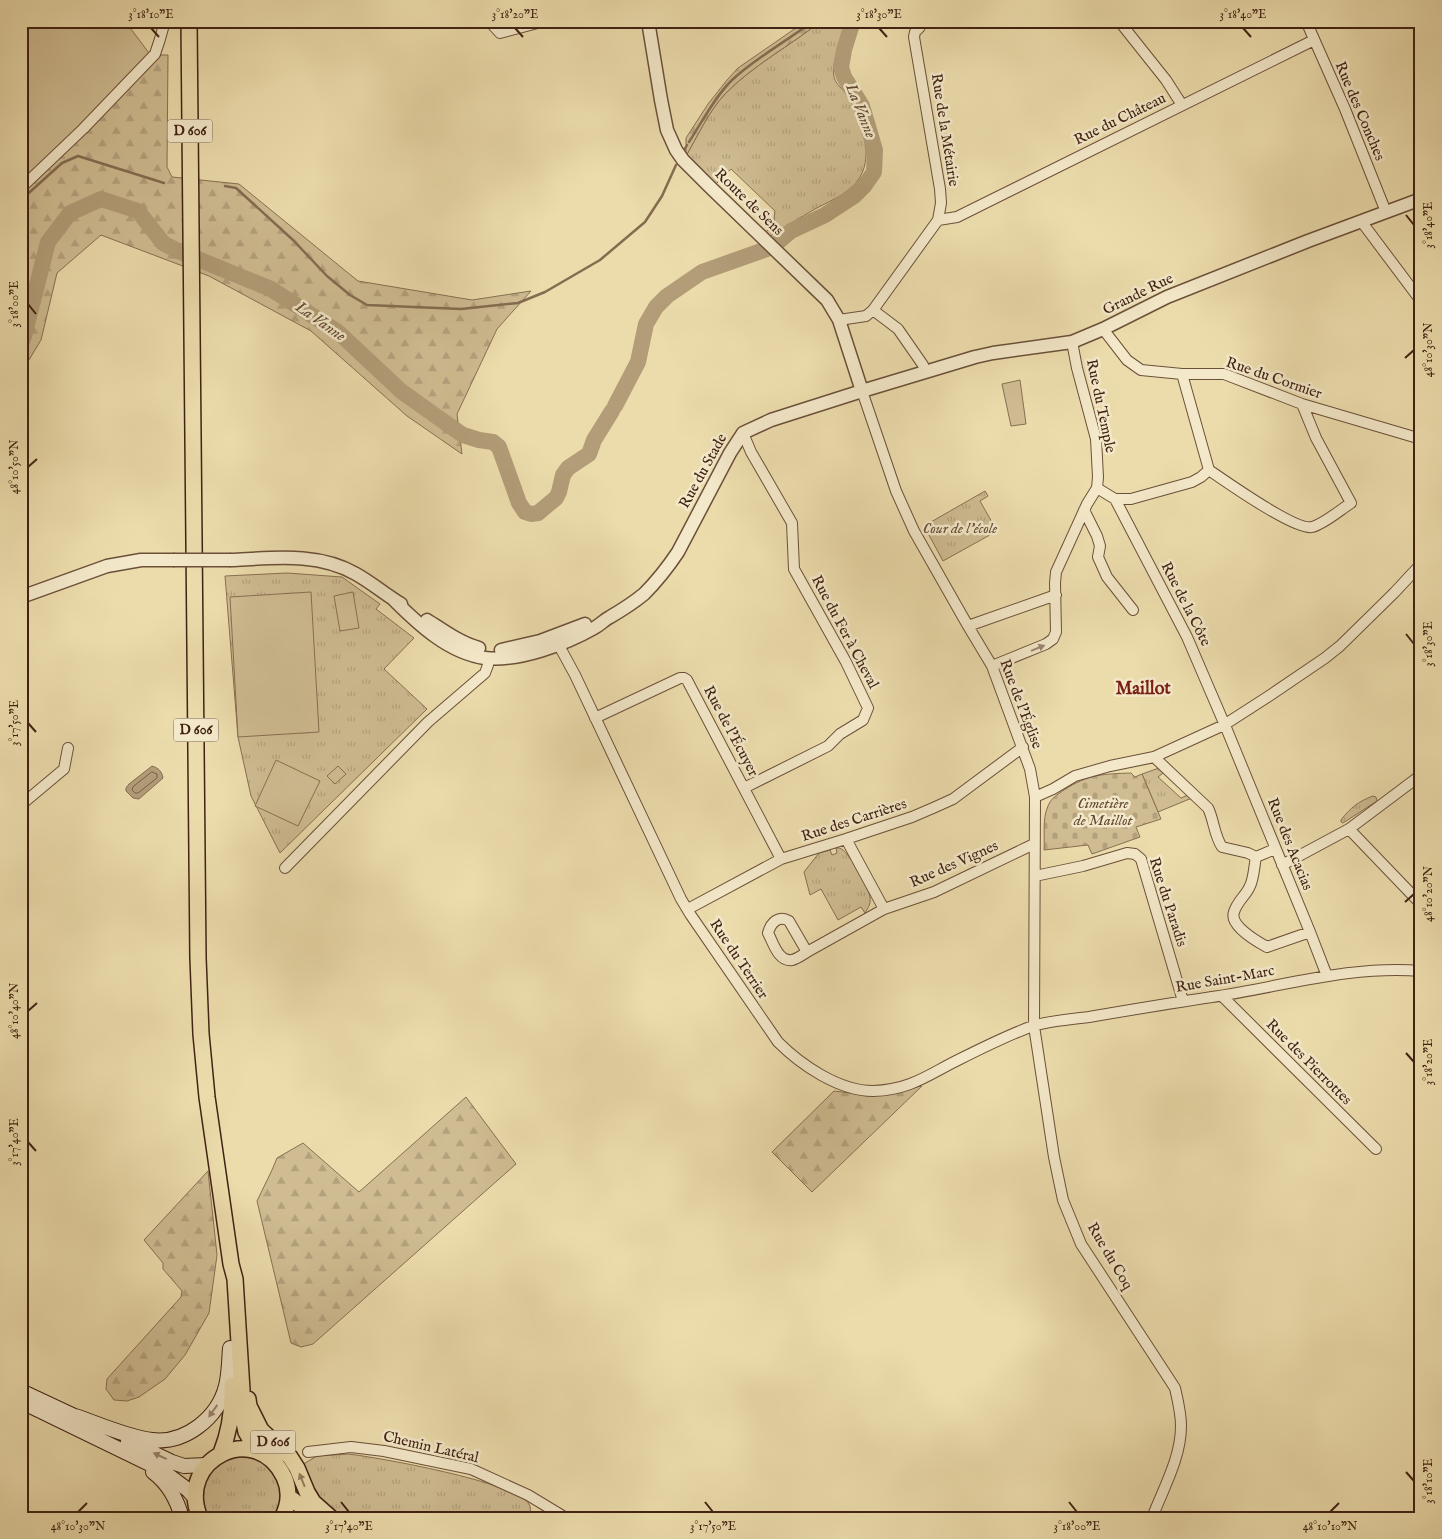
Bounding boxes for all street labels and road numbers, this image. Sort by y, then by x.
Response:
street label: Rue des Conches [1331,59,1389,163]
street label: Rue de la Métairie [927,72,963,188]
street label: Rue du Château [1071,88,1169,149]
road number: D 606 [168,120,212,142]
street label: Route de Sens [711,164,787,240]
street label: Grande Rue [1100,269,1176,319]
street label: Rue du Cormier [1223,353,1325,404]
street label: Rue du Temple [1082,357,1120,455]
street label: Rue du Stade [675,430,731,512]
street label: Rue de la Côte [1157,559,1215,649]
street label: Rue du Fer à Cheval [807,572,883,693]
street label: Rue de l'Église [995,657,1047,752]
street label: Rue de l’Écuyer [699,682,763,780]
road number: D 606 [174,718,218,742]
street label: Rue des Carrières [799,794,909,846]
street label: Rue des Acacias [1263,795,1317,893]
street label: Rue des Vignes [907,836,1001,892]
street label: Rue du Paradis [1145,855,1191,949]
street label: Rue du Terrier [705,915,773,1003]
street label: Rue Saint-Marc [1174,961,1276,997]
street label: Rue des Pierrottes [1262,1015,1356,1109]
street label: Rue du Coq [1083,1219,1138,1293]
street label: Chemin Latéral [381,1427,482,1467]
road number: D 606 [250,1430,296,1454]

